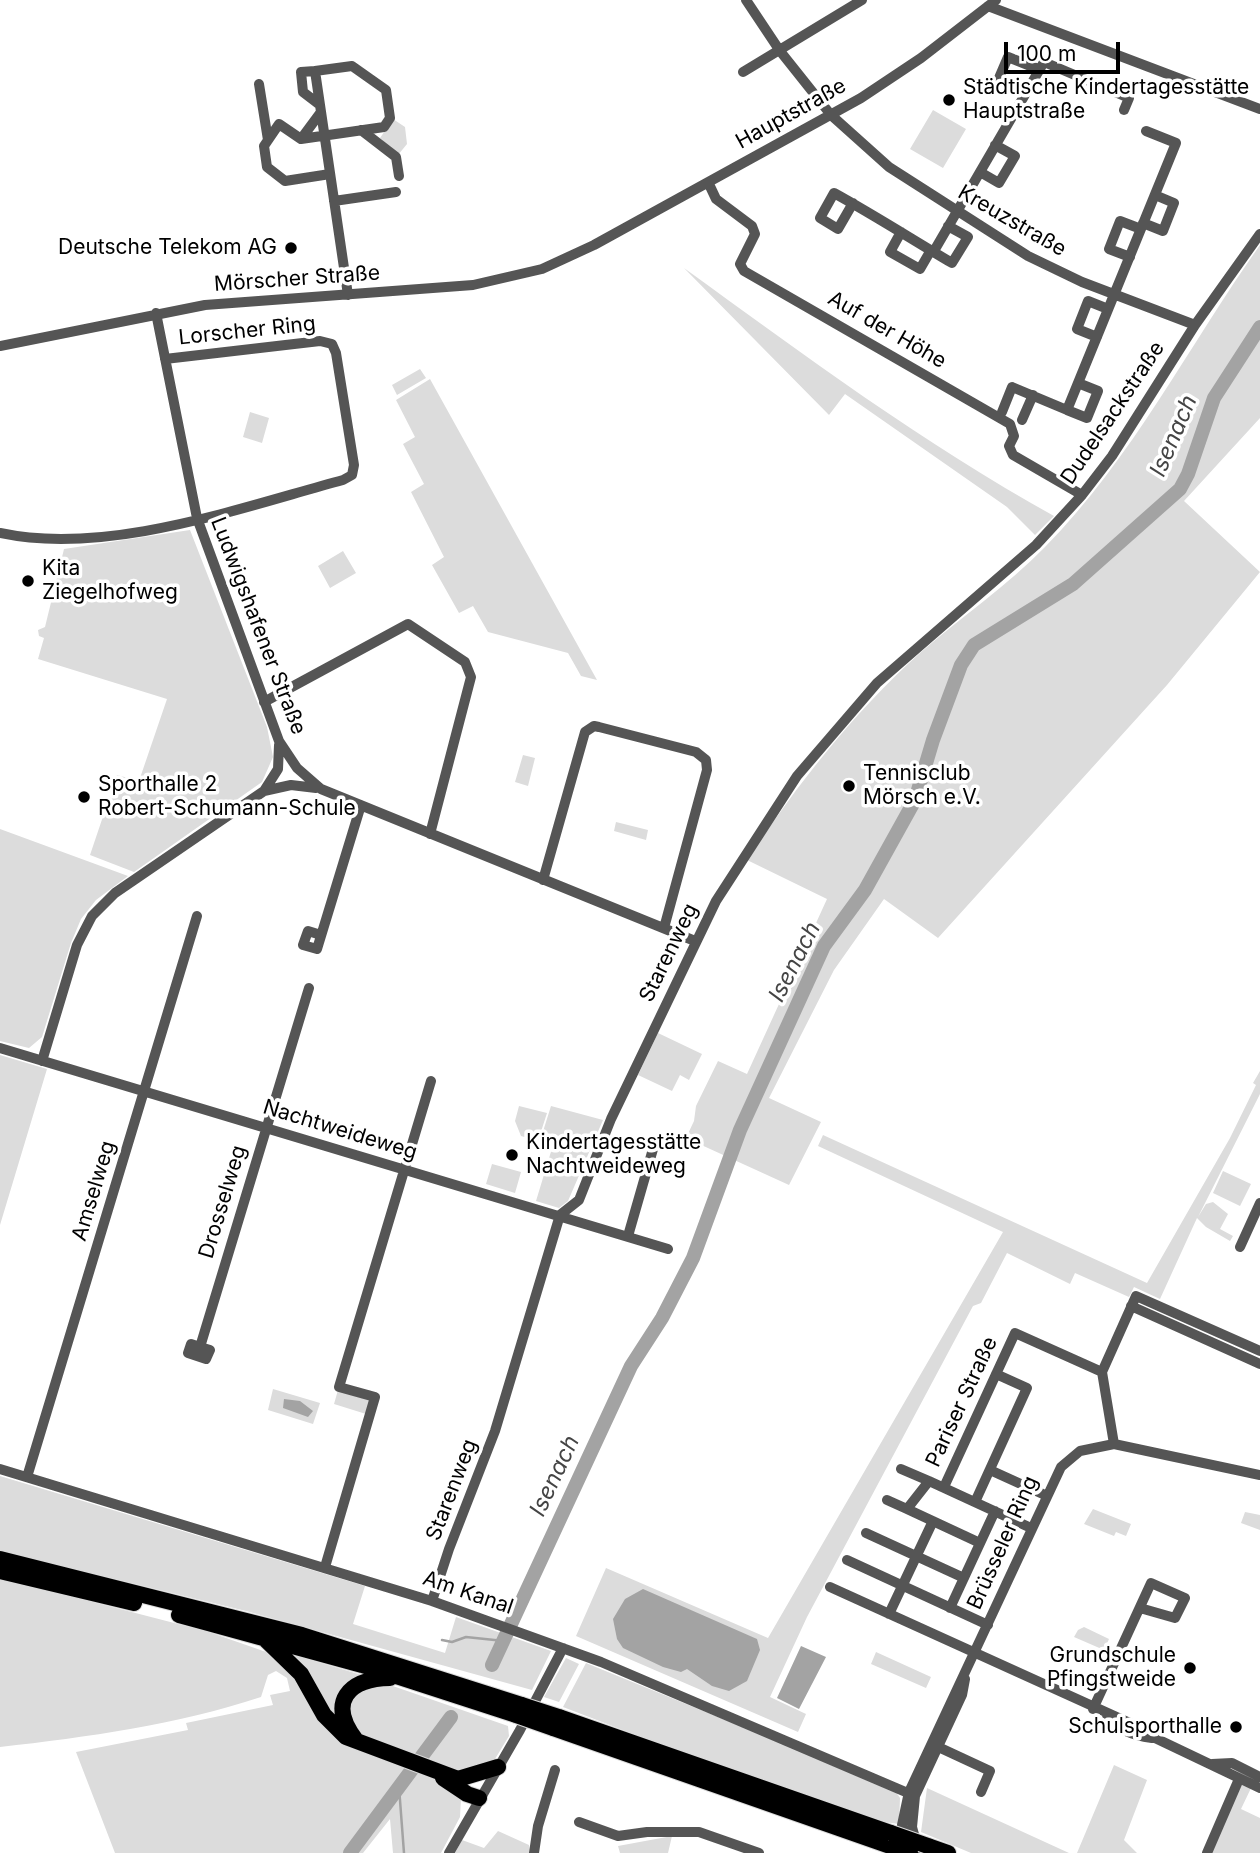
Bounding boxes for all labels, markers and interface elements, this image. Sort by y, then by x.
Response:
scale bar [1008,28,1124,72]
text: 100 m [1017,41,1076,66]
street label: Hauptstraße [731,73,851,155]
place label: Städtische Kindertagesstätte Hauptstraße [963,75,1249,125]
marker: Städtische Kindertagesstätte Hauptstraße [941,92,957,108]
street label: Kreuzstraße [953,180,1071,262]
place label: Deutsche Telekom AG [58,235,277,261]
marker: Deutsche Telekom AG [283,240,299,256]
street label: Mörscher Straße [213,261,381,297]
street label: Auf der Höhe [823,286,951,374]
street label: Lorscher Ring [177,311,317,351]
street label: Dudelsackstraße [1056,337,1170,489]
water label: Isenach [1144,391,1204,481]
street label: Ludwigshafener Straße [205,514,311,738]
place label: Kita Ziegelhofweg [42,556,178,606]
marker: Kita Ziegelhofweg [20,573,36,589]
place label: Tennisclub Mörsch e.V. [863,761,981,811]
place label: Sporthalle 2 Robert-Schumann-Schule [98,772,356,822]
marker: Tennisclub Mörsch e.V. [841,778,857,794]
marker: Sporthalle 2 Robert-Schumann-Schule [76,789,92,805]
street label: Starenweg [634,900,704,1006]
water label: Isenach [763,917,827,1007]
street label: Nachtweideweg [260,1095,420,1165]
place label: Kindertagesstätte Nachtweideweg [526,1130,701,1180]
street label: Amselweg [67,1138,121,1244]
street label: Drosselweg [194,1143,252,1261]
marker: Kindertagesstätte Nachtweideweg [504,1147,520,1163]
street label: Pariser Straße [921,1333,1003,1471]
water label: Isenach [524,1431,586,1521]
street label: Starenweg [421,1436,483,1544]
street label: Brüsseler Ring [962,1472,1044,1614]
street label: Am Kanal [419,1566,517,1620]
place label: Grundschule Pfingstweide [1047,1643,1176,1693]
marker: Grundschule Pfingstweide [1182,1660,1198,1676]
place label: Schulsporthalle [1068,1714,1222,1740]
marker: Schulsporthalle [1228,1719,1244,1735]

